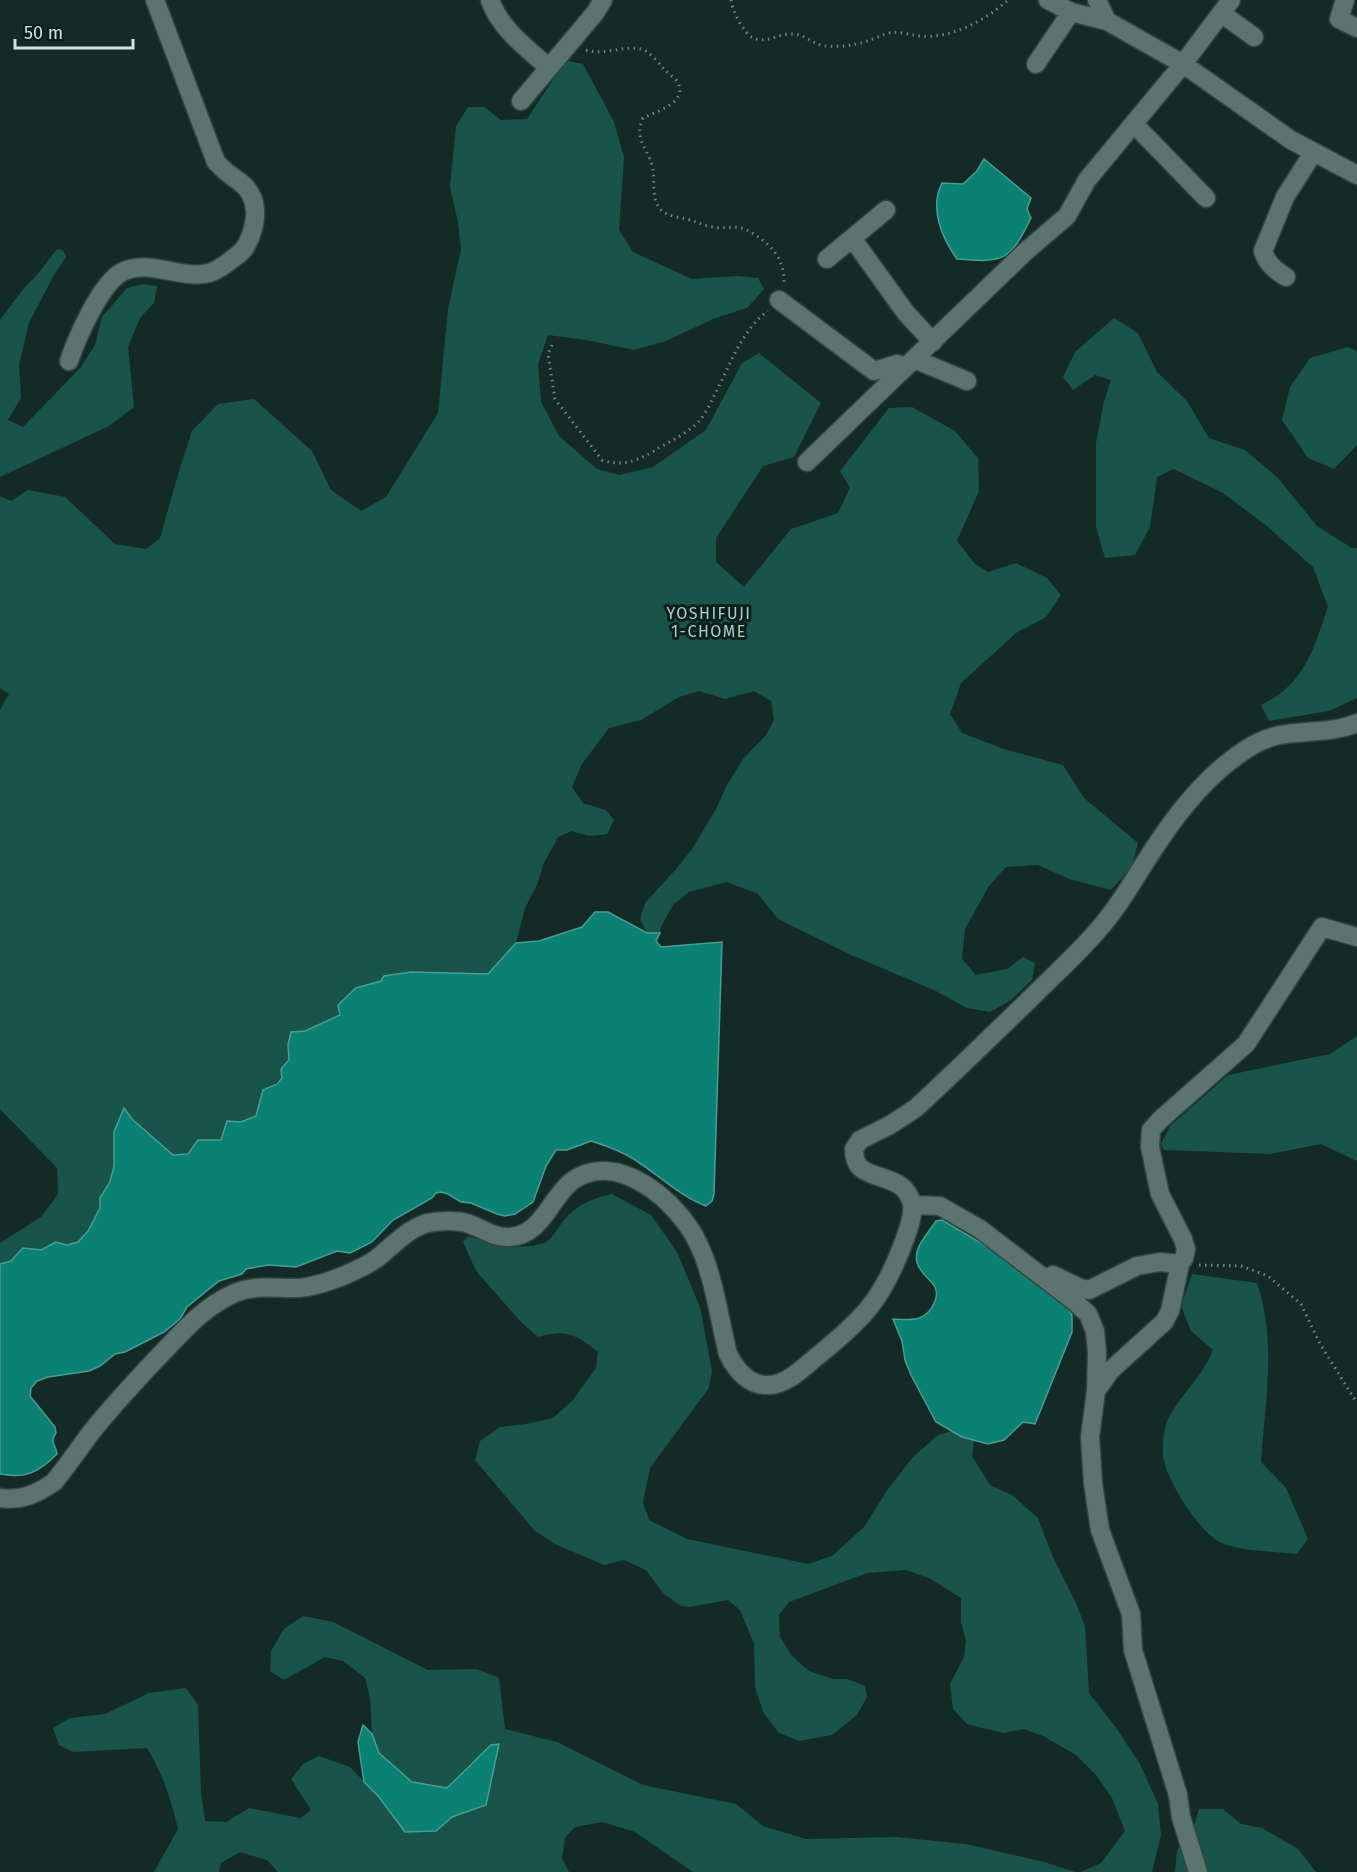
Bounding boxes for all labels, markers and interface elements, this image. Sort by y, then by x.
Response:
scale bar [15,12,134,50]
text: 50 m [24,22,63,44]
district label: YOSHIFUJI 1-CHOME [666,604,752,641]

